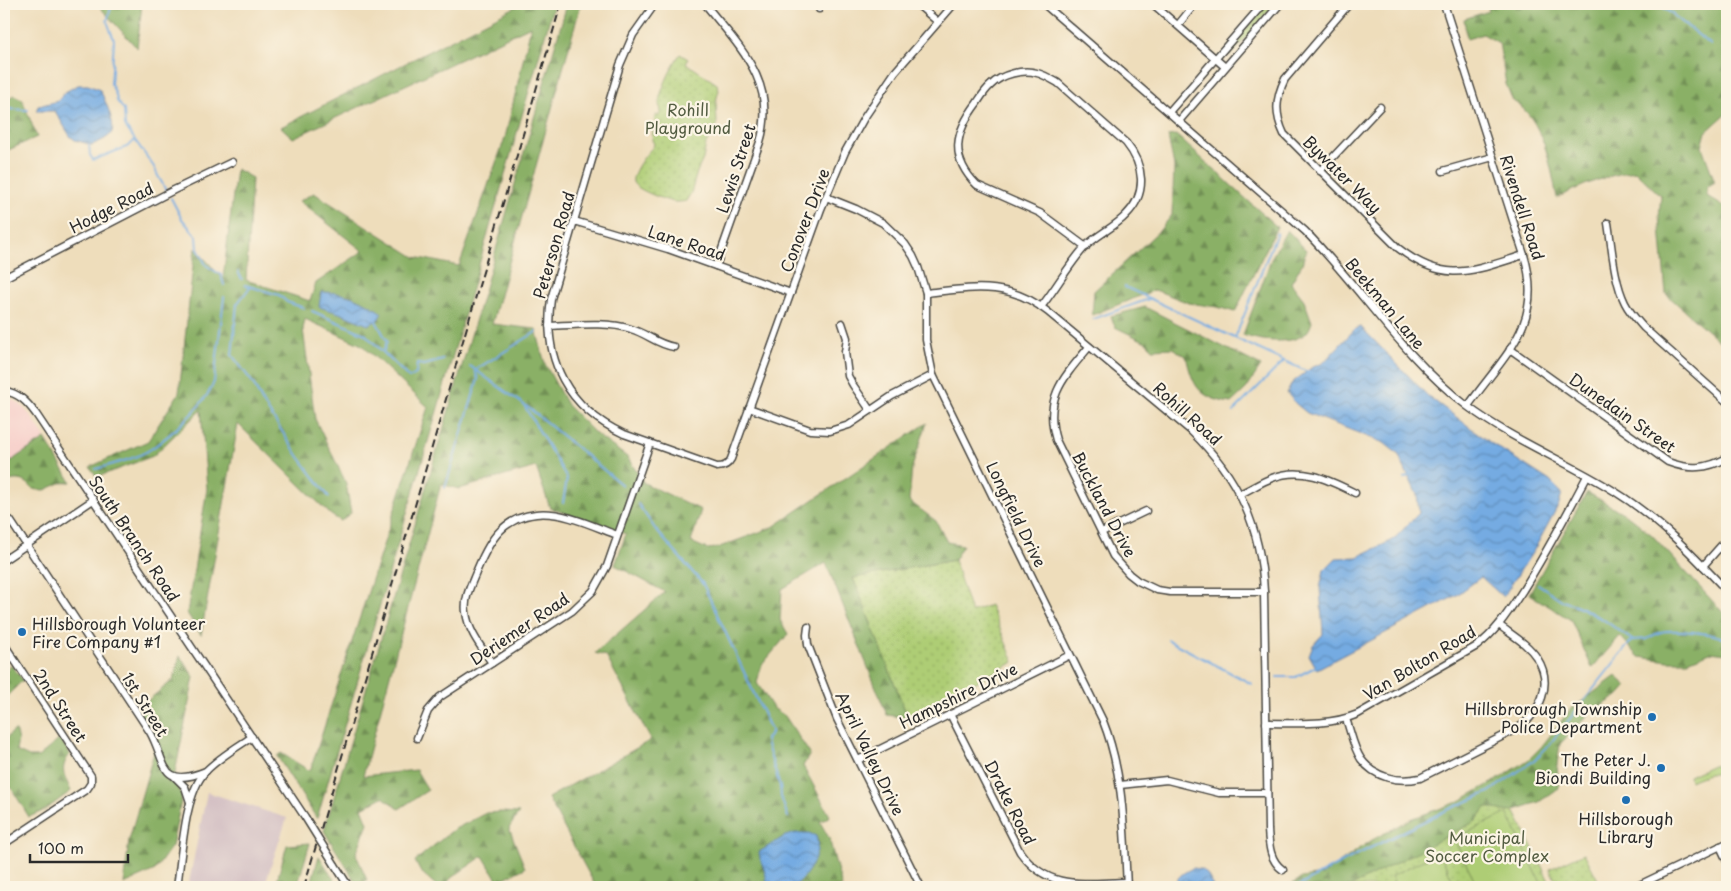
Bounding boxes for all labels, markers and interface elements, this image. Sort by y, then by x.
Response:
park label: Rohill Playground [645,97,731,139]
street label: Lewis Street [709,120,761,216]
street label: Bywater Way [1298,129,1388,219]
street label: Rivendell Road [1495,151,1551,263]
street label: Conover Drive [773,165,835,275]
street label: Hodge Road [65,175,157,239]
street label: Peterson Road [526,188,580,302]
street label: Lane Road [645,218,729,266]
street label: Beekman Lane [1341,252,1431,354]
street label: Dunedain Street [1565,366,1682,458]
street label: Rohill Road [1148,376,1228,450]
street label: Buckland Drive [1067,447,1143,561]
street label: Longfield Drive [981,457,1053,571]
street label: South Branch Road [84,470,186,606]
street label: Deriemer Road [465,586,573,670]
place label: Hillsborough Volunteer Fire Company #1 [32,611,206,653]
street label: Van Bolton Road [1358,619,1480,705]
marker: Hillsborough Volunteer Fire Company #1 [16,626,28,638]
street label: Hampshire Drive [895,656,1021,734]
street label: 2nd Street [28,664,94,747]
street label: 1st Street [117,667,175,741]
street label: April Valley Drive [831,687,911,819]
place label: Hillsbrorough Township Police Department [1465,696,1642,738]
marker: Hillsbrorough Township Police Department [1646,711,1658,723]
place label: The Peter J. Biondi Building [1534,747,1651,789]
street label: Drake Road [979,755,1043,849]
marker: The Peter J. Biondi Building [1655,762,1667,774]
marker: Hillsborough Library [1620,794,1632,806]
place label: Hillsborough Library [1579,806,1673,848]
park label: Municipal Soccer Complex [1425,825,1549,867]
scale bar [30,831,128,863]
text: 100 m [38,836,84,859]

